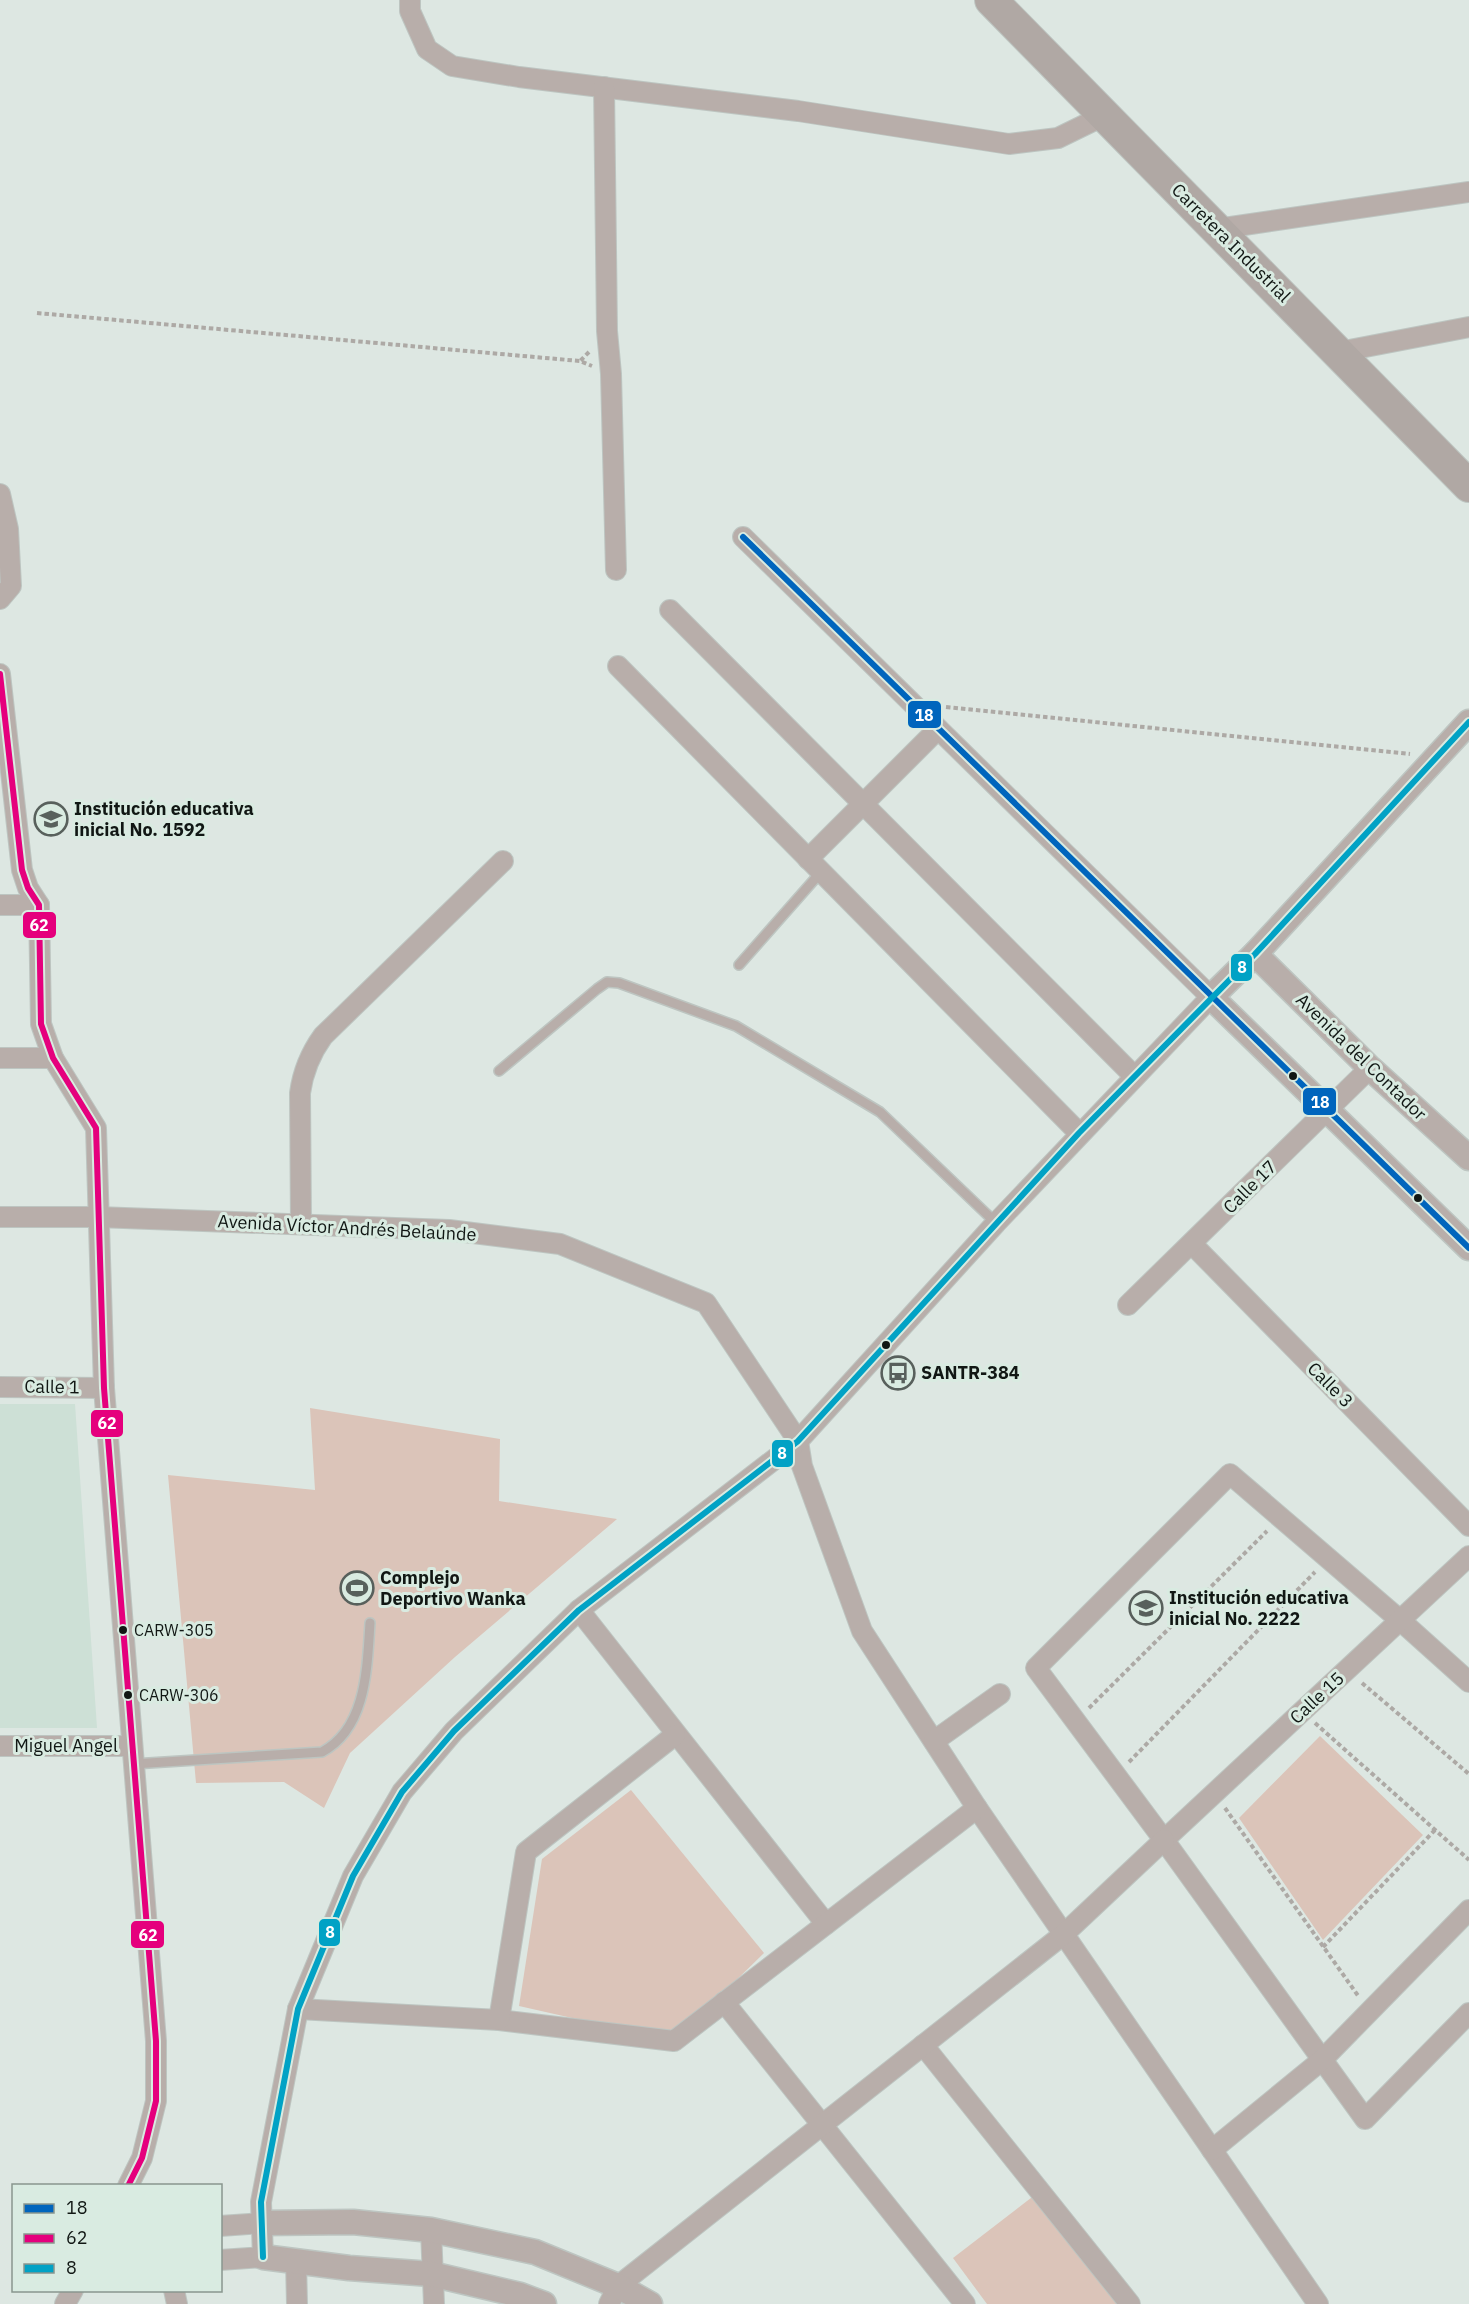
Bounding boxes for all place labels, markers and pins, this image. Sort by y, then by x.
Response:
place label: Institución educativa inicial No. 1592 [74,797,254,841]
school or university icon: Institución educativa inicial No. 1592 [33,801,69,837]
unlabelled marker [1287,1070,1299,1082]
unlabelled marker [1412,1192,1424,1204]
unlabelled marker [880,1339,892,1351]
bus stop icon: SANTR-384 [880,1355,916,1391]
place label: SANTR-384 [921,1361,1020,1384]
place label: Complejo Deportivo Wanka [380,1566,526,1610]
sports icon: Complejo Deportivo Wanka [339,1570,375,1606]
place label: Institución educativa inicial No. 2222 [1169,1586,1349,1630]
school or university icon: Institución educativa inicial No. 2222 [1128,1590,1164,1626]
place label: CARW-305 [134,1620,214,1640]
marker: CARW-305 [117,1624,129,1636]
place label: CARW-306 [139,1685,219,1705]
marker: CARW-306 [122,1689,134,1701]

